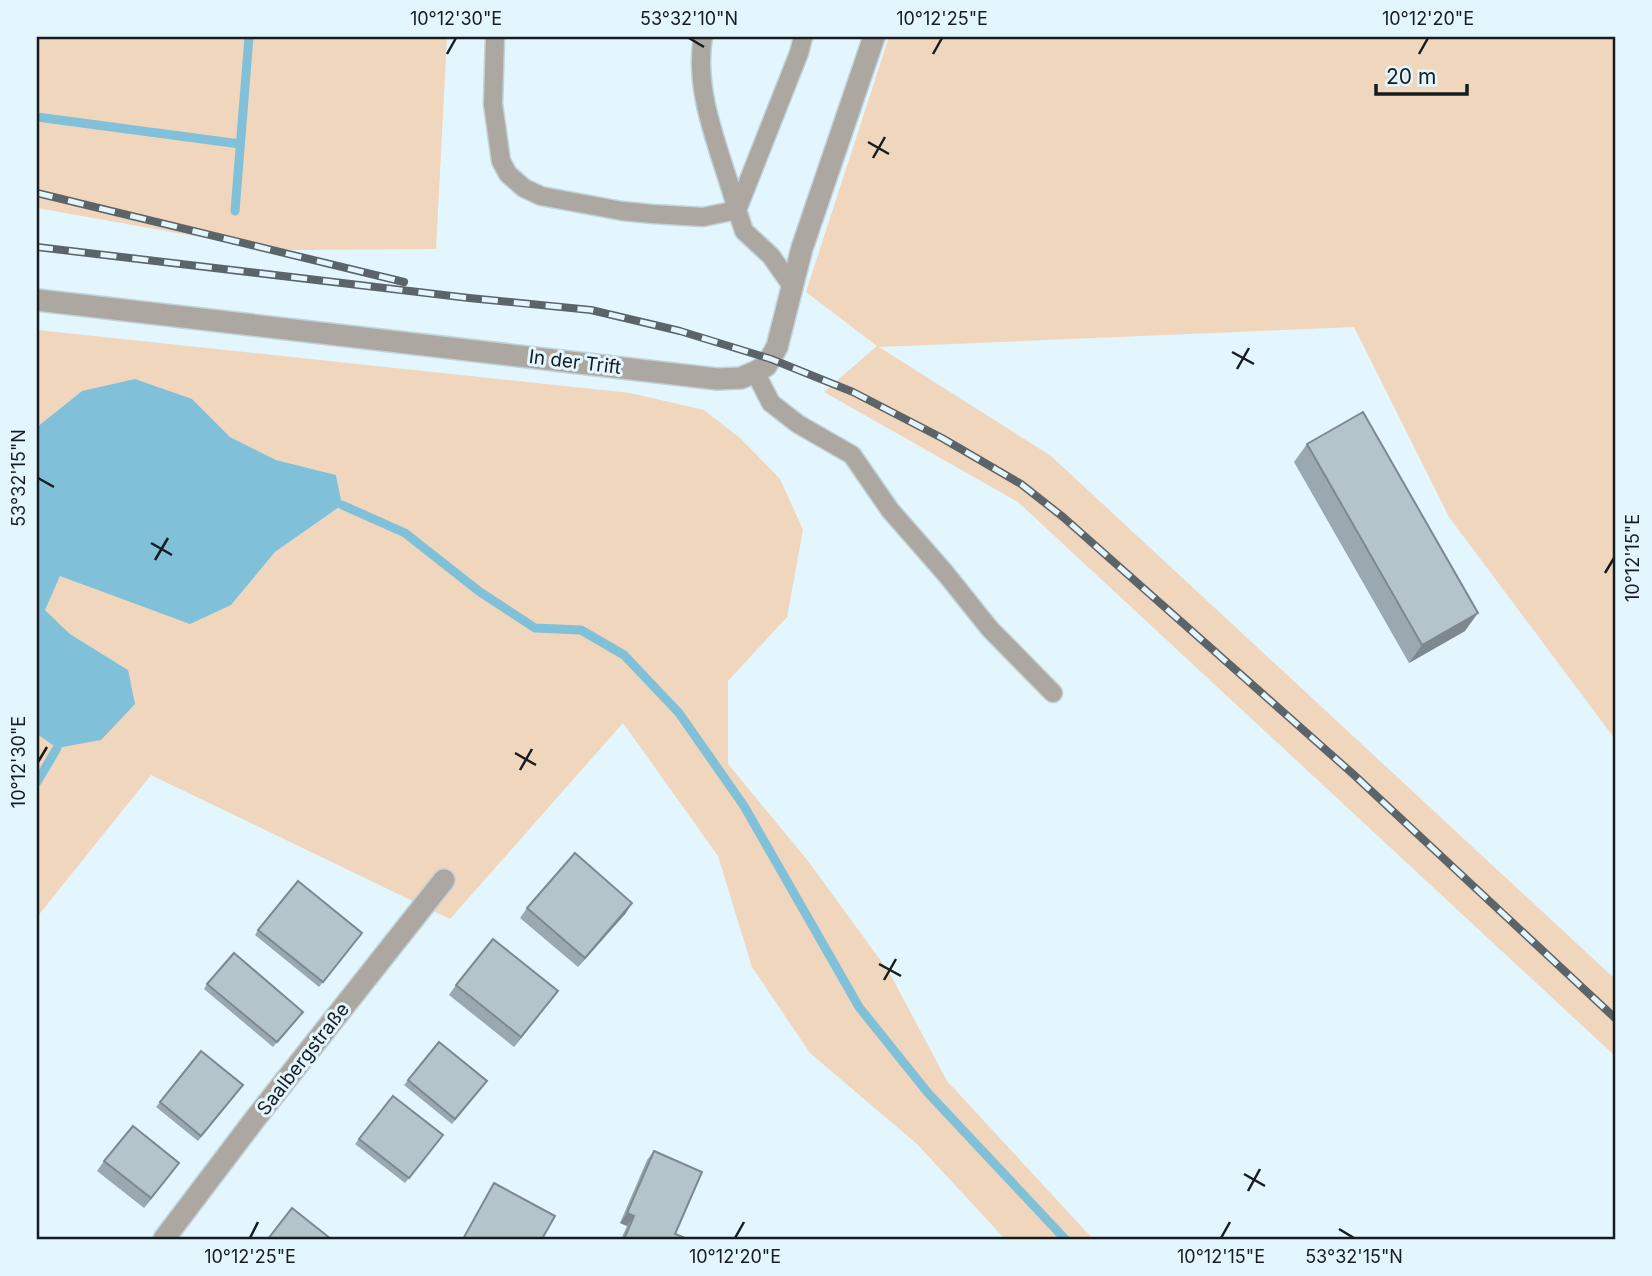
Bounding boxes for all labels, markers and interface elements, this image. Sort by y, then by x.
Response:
text: 10°12'30"E [410,8,502,29]
text: 53°32'10"N [640,8,738,29]
text: 10°12'25"E [896,8,988,29]
text: 10°12'20"E [1382,8,1474,29]
scale bar [1376,52,1466,96]
text: 20 m [1386,64,1436,89]
street label: In der Trift [528,345,622,379]
text: 53°32'15"N [8,429,29,527]
text: 10°12'15"E [1622,514,1643,602]
text: 10°12'30"E [8,716,29,808]
street label: Saalbergstraße [252,998,354,1120]
text: 10°12'25"E [204,1246,296,1267]
text: 10°12'20"E [689,1246,781,1267]
text: 10°12'15"E [1177,1246,1265,1267]
text: 53°32'15"N [1305,1246,1403,1267]

